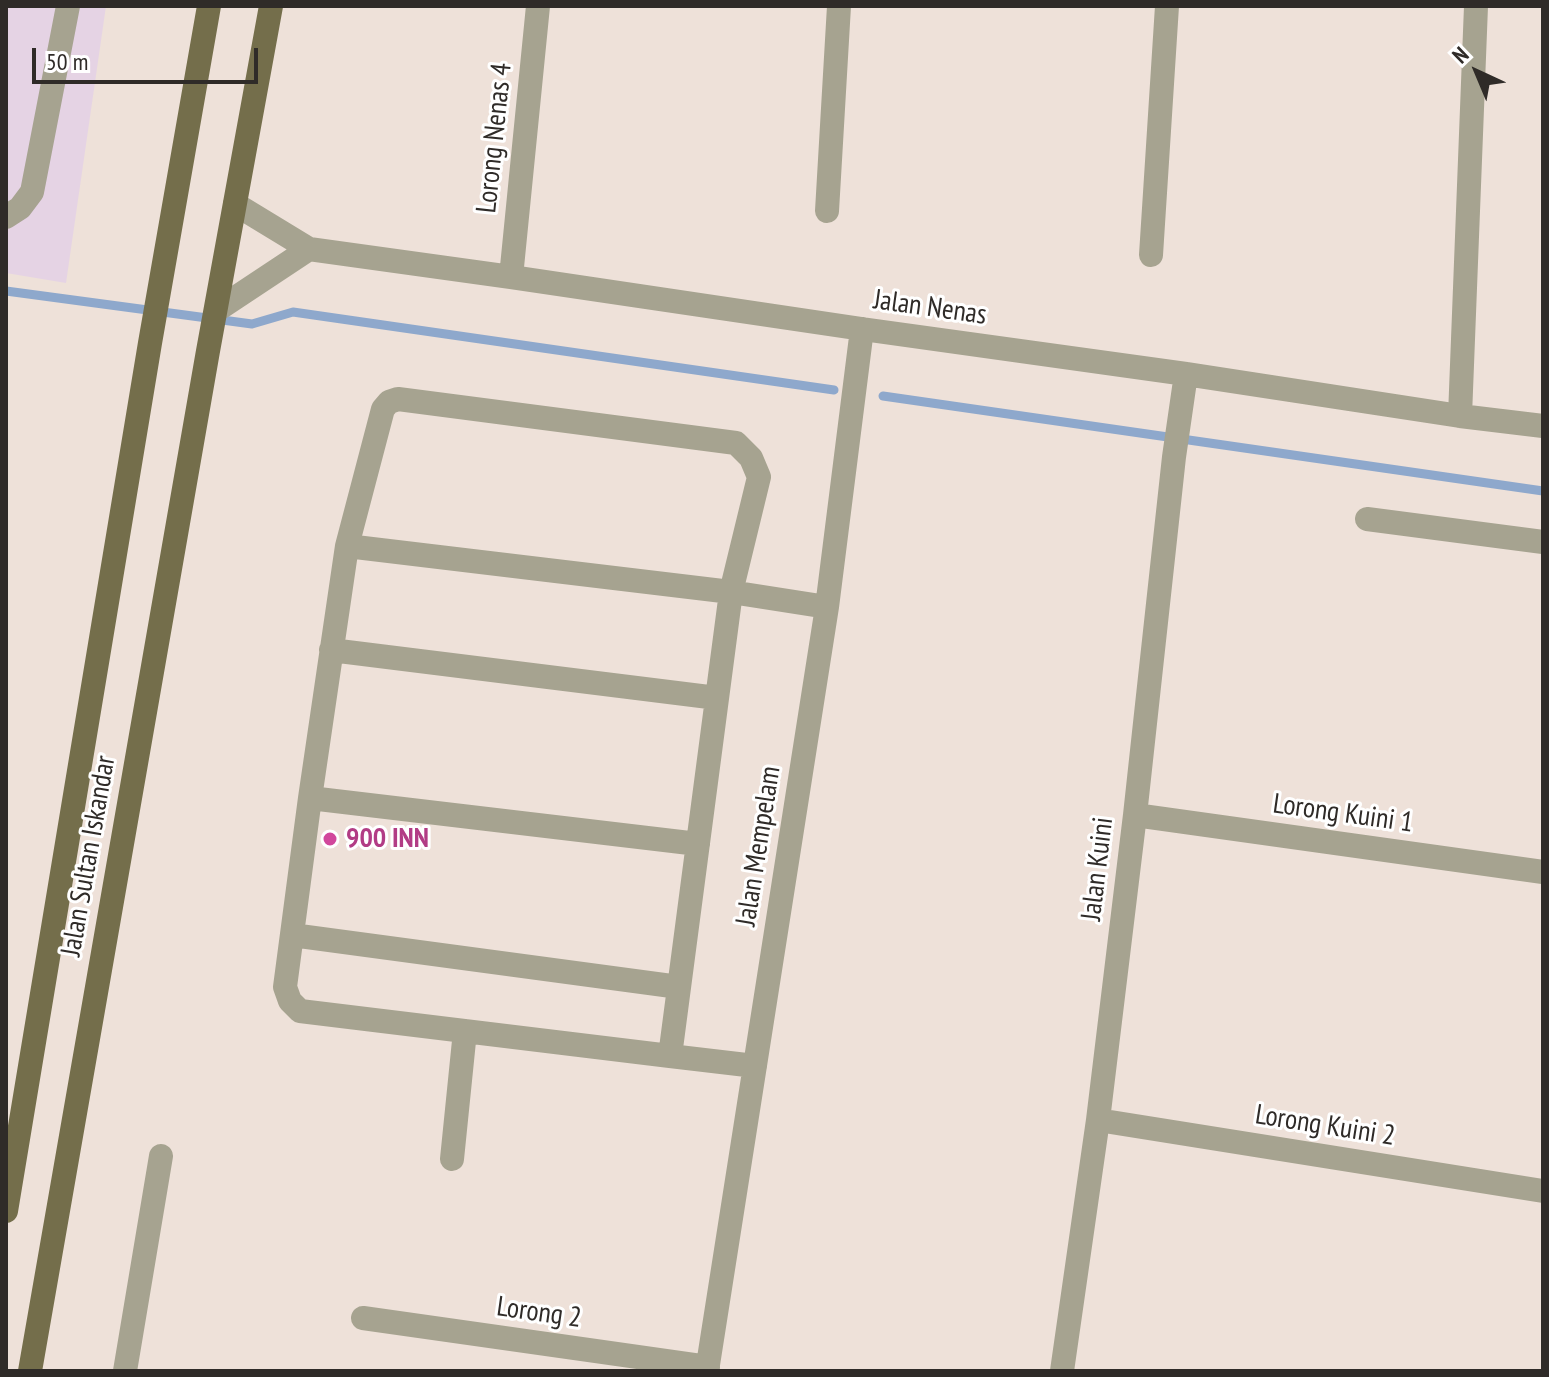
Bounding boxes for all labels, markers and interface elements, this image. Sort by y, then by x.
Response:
scale bar [36,32,262,82]
north arrow [1437,32,1517,112]
text: N [1446,41,1474,69]
text: 50 m [46,46,88,77]
street label: Lorong Nenas 4 [470,61,520,215]
street label: Jalan Nenas [871,283,989,333]
street label: Jalan Sultan Iskandar [55,753,123,959]
street label: Jalan Mempelam [730,764,788,928]
street label: Lorong Kuini 1 [1271,788,1415,840]
street label: Jalan Kuini [1075,815,1121,923]
place label: 900 INN [346,822,429,856]
marker: 900 INN [321,830,339,848]
street label: Lorong Kuini 2 [1253,1098,1397,1154]
street label: Lorong 2 [494,1290,584,1336]

